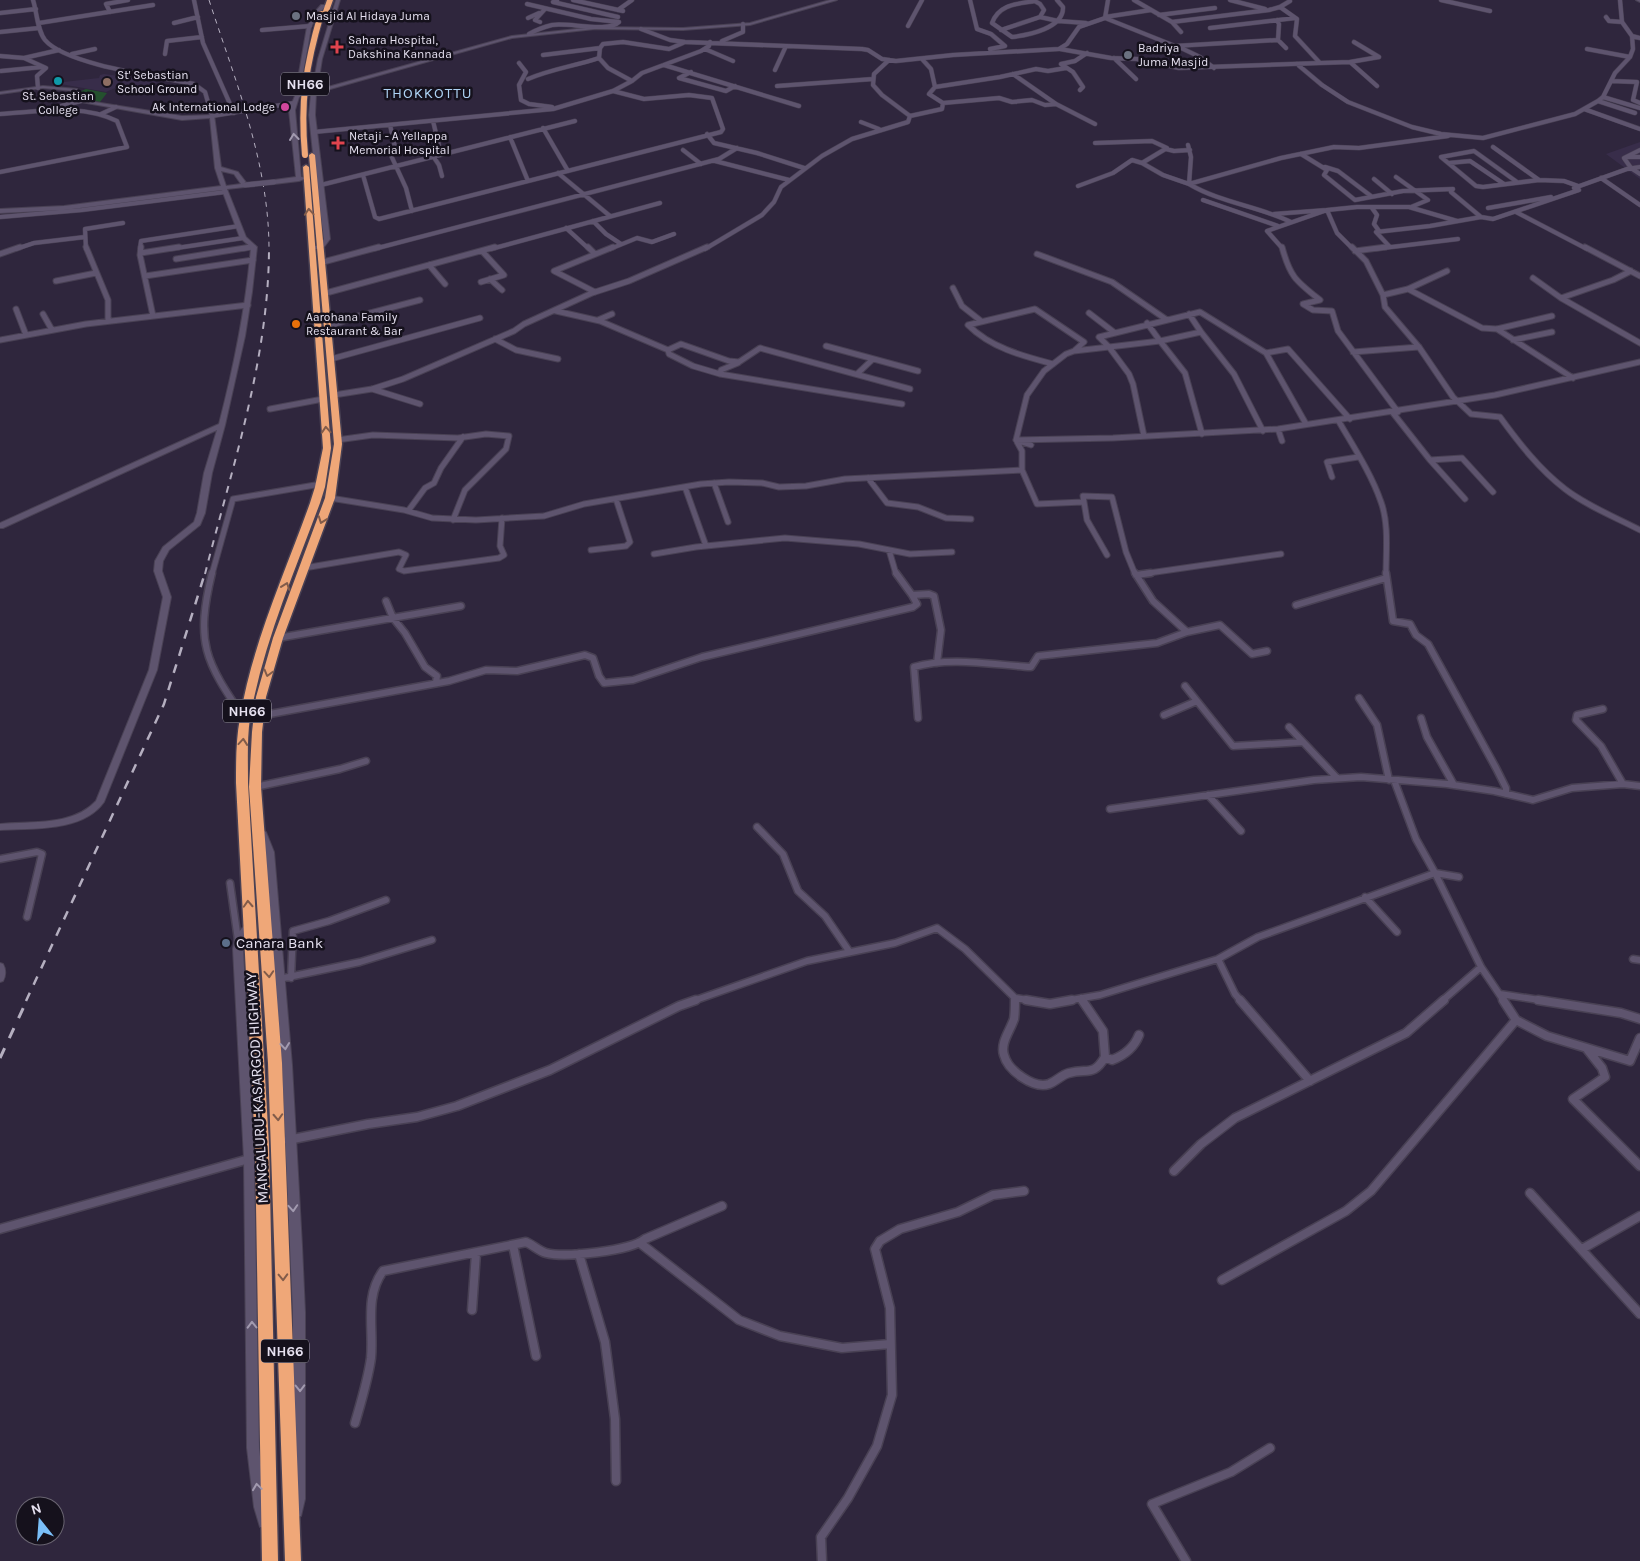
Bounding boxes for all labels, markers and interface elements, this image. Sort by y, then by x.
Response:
place label: Masjid Al Hidaya Juma [306,9,430,23]
marker: Masjid Al Hidaya Juma [290,10,302,22]
place label: Sahara Hospital, Dakshina Kannada [348,33,452,61]
marker: Sahara Hospital, Dakshina Kannada [330,40,344,54]
place label: Badriya Juma Masjid [1138,41,1208,69]
marker: Badriya Juma Masjid [1122,49,1134,61]
place label: St' Sebastian School Ground [117,68,197,96]
road number: NH66 [281,72,329,96]
marker: St. Sebastian College [52,75,64,87]
marker: St' Sebastian School Ground [101,76,113,88]
district label: THOKKOTTU [384,84,472,102]
place label: St. Sebastian College [22,89,94,117]
place label: Ak International Lodge [152,100,275,114]
marker: Ak International Lodge [279,101,291,113]
place label: Netaji - A Yellappa Memorial Hospital [349,129,450,157]
one-way arrow [290,132,300,141]
marker: Netaji - A Yellappa Memorial Hospital [331,136,345,150]
one-way arrow [304,208,315,216]
place label: Aarohana Family Restaurant & Bar [306,310,403,338]
marker: Aarohana Family Restaurant & Bar [290,318,302,330]
one-way arrow [320,425,331,433]
one-way arrow [318,515,328,524]
one-way arrow [280,582,290,590]
one-way arrow [263,669,274,678]
road number: NH66 [223,699,271,722]
one-way arrow [237,737,248,745]
one-way arrow [243,900,254,908]
place label: Canara Bank [236,934,323,952]
marker: Canara Bank [220,937,232,949]
one-way arrow [263,970,274,978]
street label: MANGALURU-KASARGOD HIGHWAY [242,971,272,1204]
one-way arrow [279,1042,290,1050]
one-way arrow [272,1113,283,1121]
one-way arrow [288,1204,299,1212]
one-way arrow [278,1274,288,1282]
one-way arrow [247,1321,257,1328]
road number: NH66 [261,1340,309,1362]
one-way arrow [294,1384,305,1392]
one-way arrow [252,1483,262,1492]
north arrow [15,1496,65,1546]
text: N [29,1499,44,1519]

